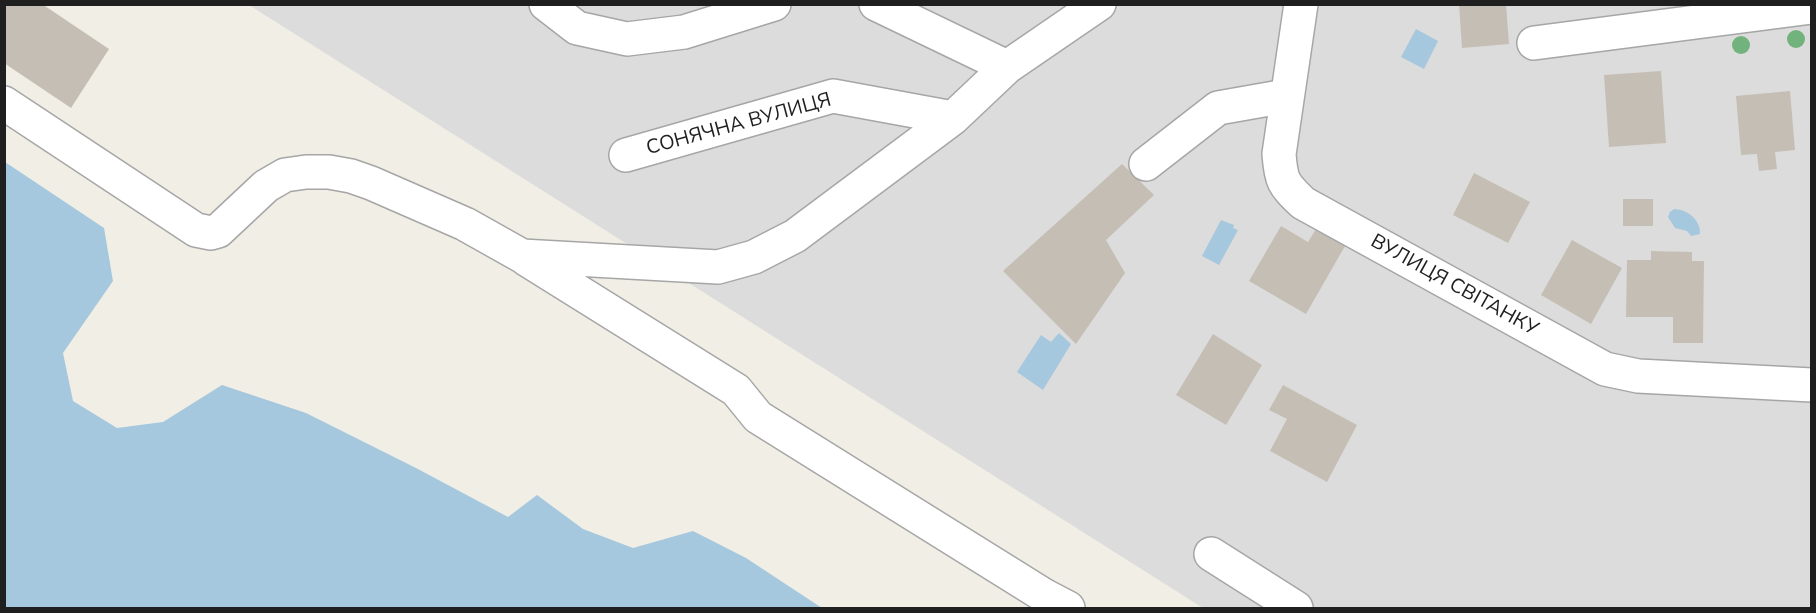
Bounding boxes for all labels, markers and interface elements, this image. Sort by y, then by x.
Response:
street label: СОНЯЧНА ВУЛИЦЯ [644,89,834,161]
street label: ВУЛИЦЯ СВІТАНКУ [1366,230,1542,342]

